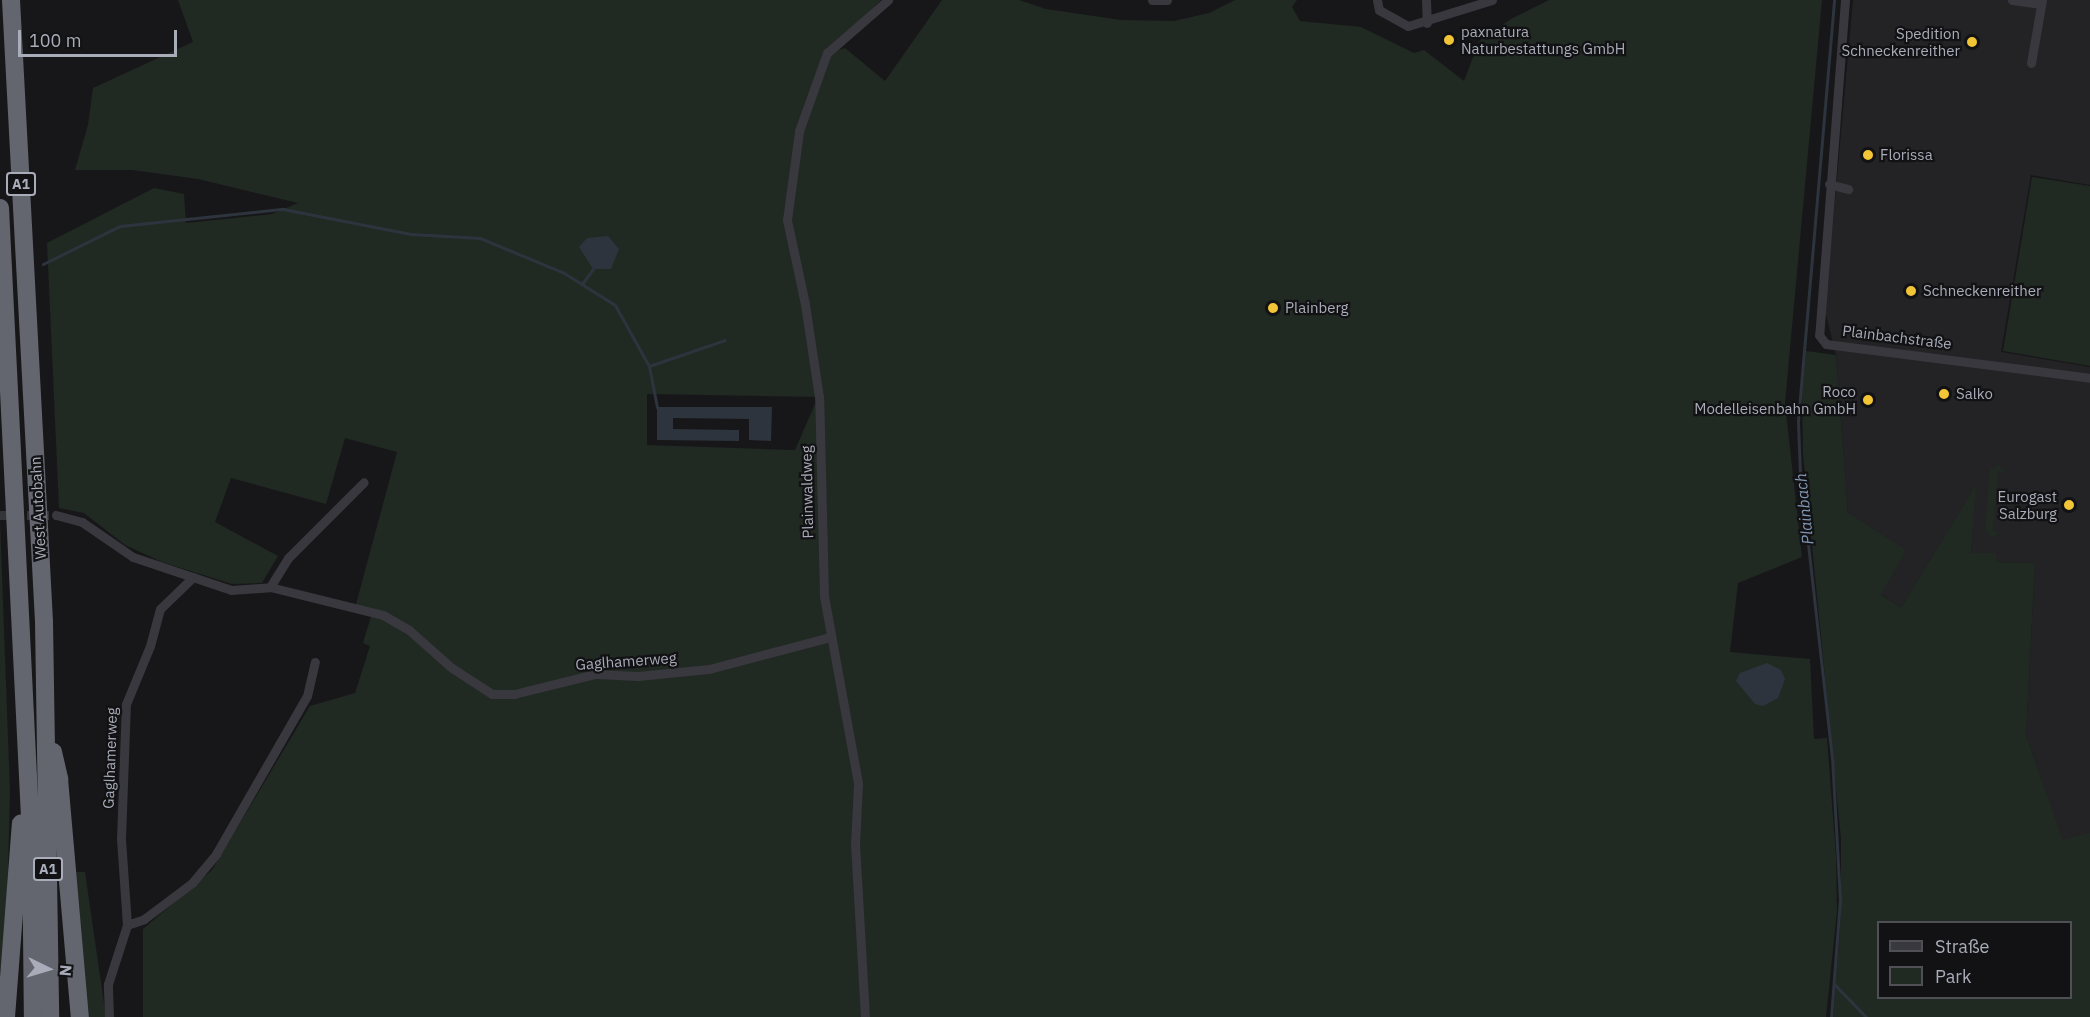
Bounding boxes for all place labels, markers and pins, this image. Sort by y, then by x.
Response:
place label: paxnatura Naturbestattungs GmbH [1461,22,1625,57]
place label: Spedition Schneckenreither [1842,24,1960,59]
marker: paxnatura Naturbestattungs GmbH [1442,33,1456,47]
marker: Spedition Schneckenreither [1965,35,1979,49]
place label: Florissa [1880,146,1933,164]
marker: Florissa [1861,148,1875,162]
place label: Schneckenreither [1923,282,2041,300]
marker: Schneckenreither [1904,284,1918,298]
place label: Plainberg [1285,299,1348,317]
marker: Plainberg [1266,301,1280,315]
place label: Roco Modelleisenbahn GmbH [1694,382,1856,417]
place label: Salko [1956,385,1993,403]
marker: Salko [1937,387,1951,401]
marker: Roco Modelleisenbahn GmbH [1861,393,1875,407]
place label: Eurogast Salzburg [1998,487,2057,522]
marker: Eurogast Salzburg [2062,498,2076,512]

